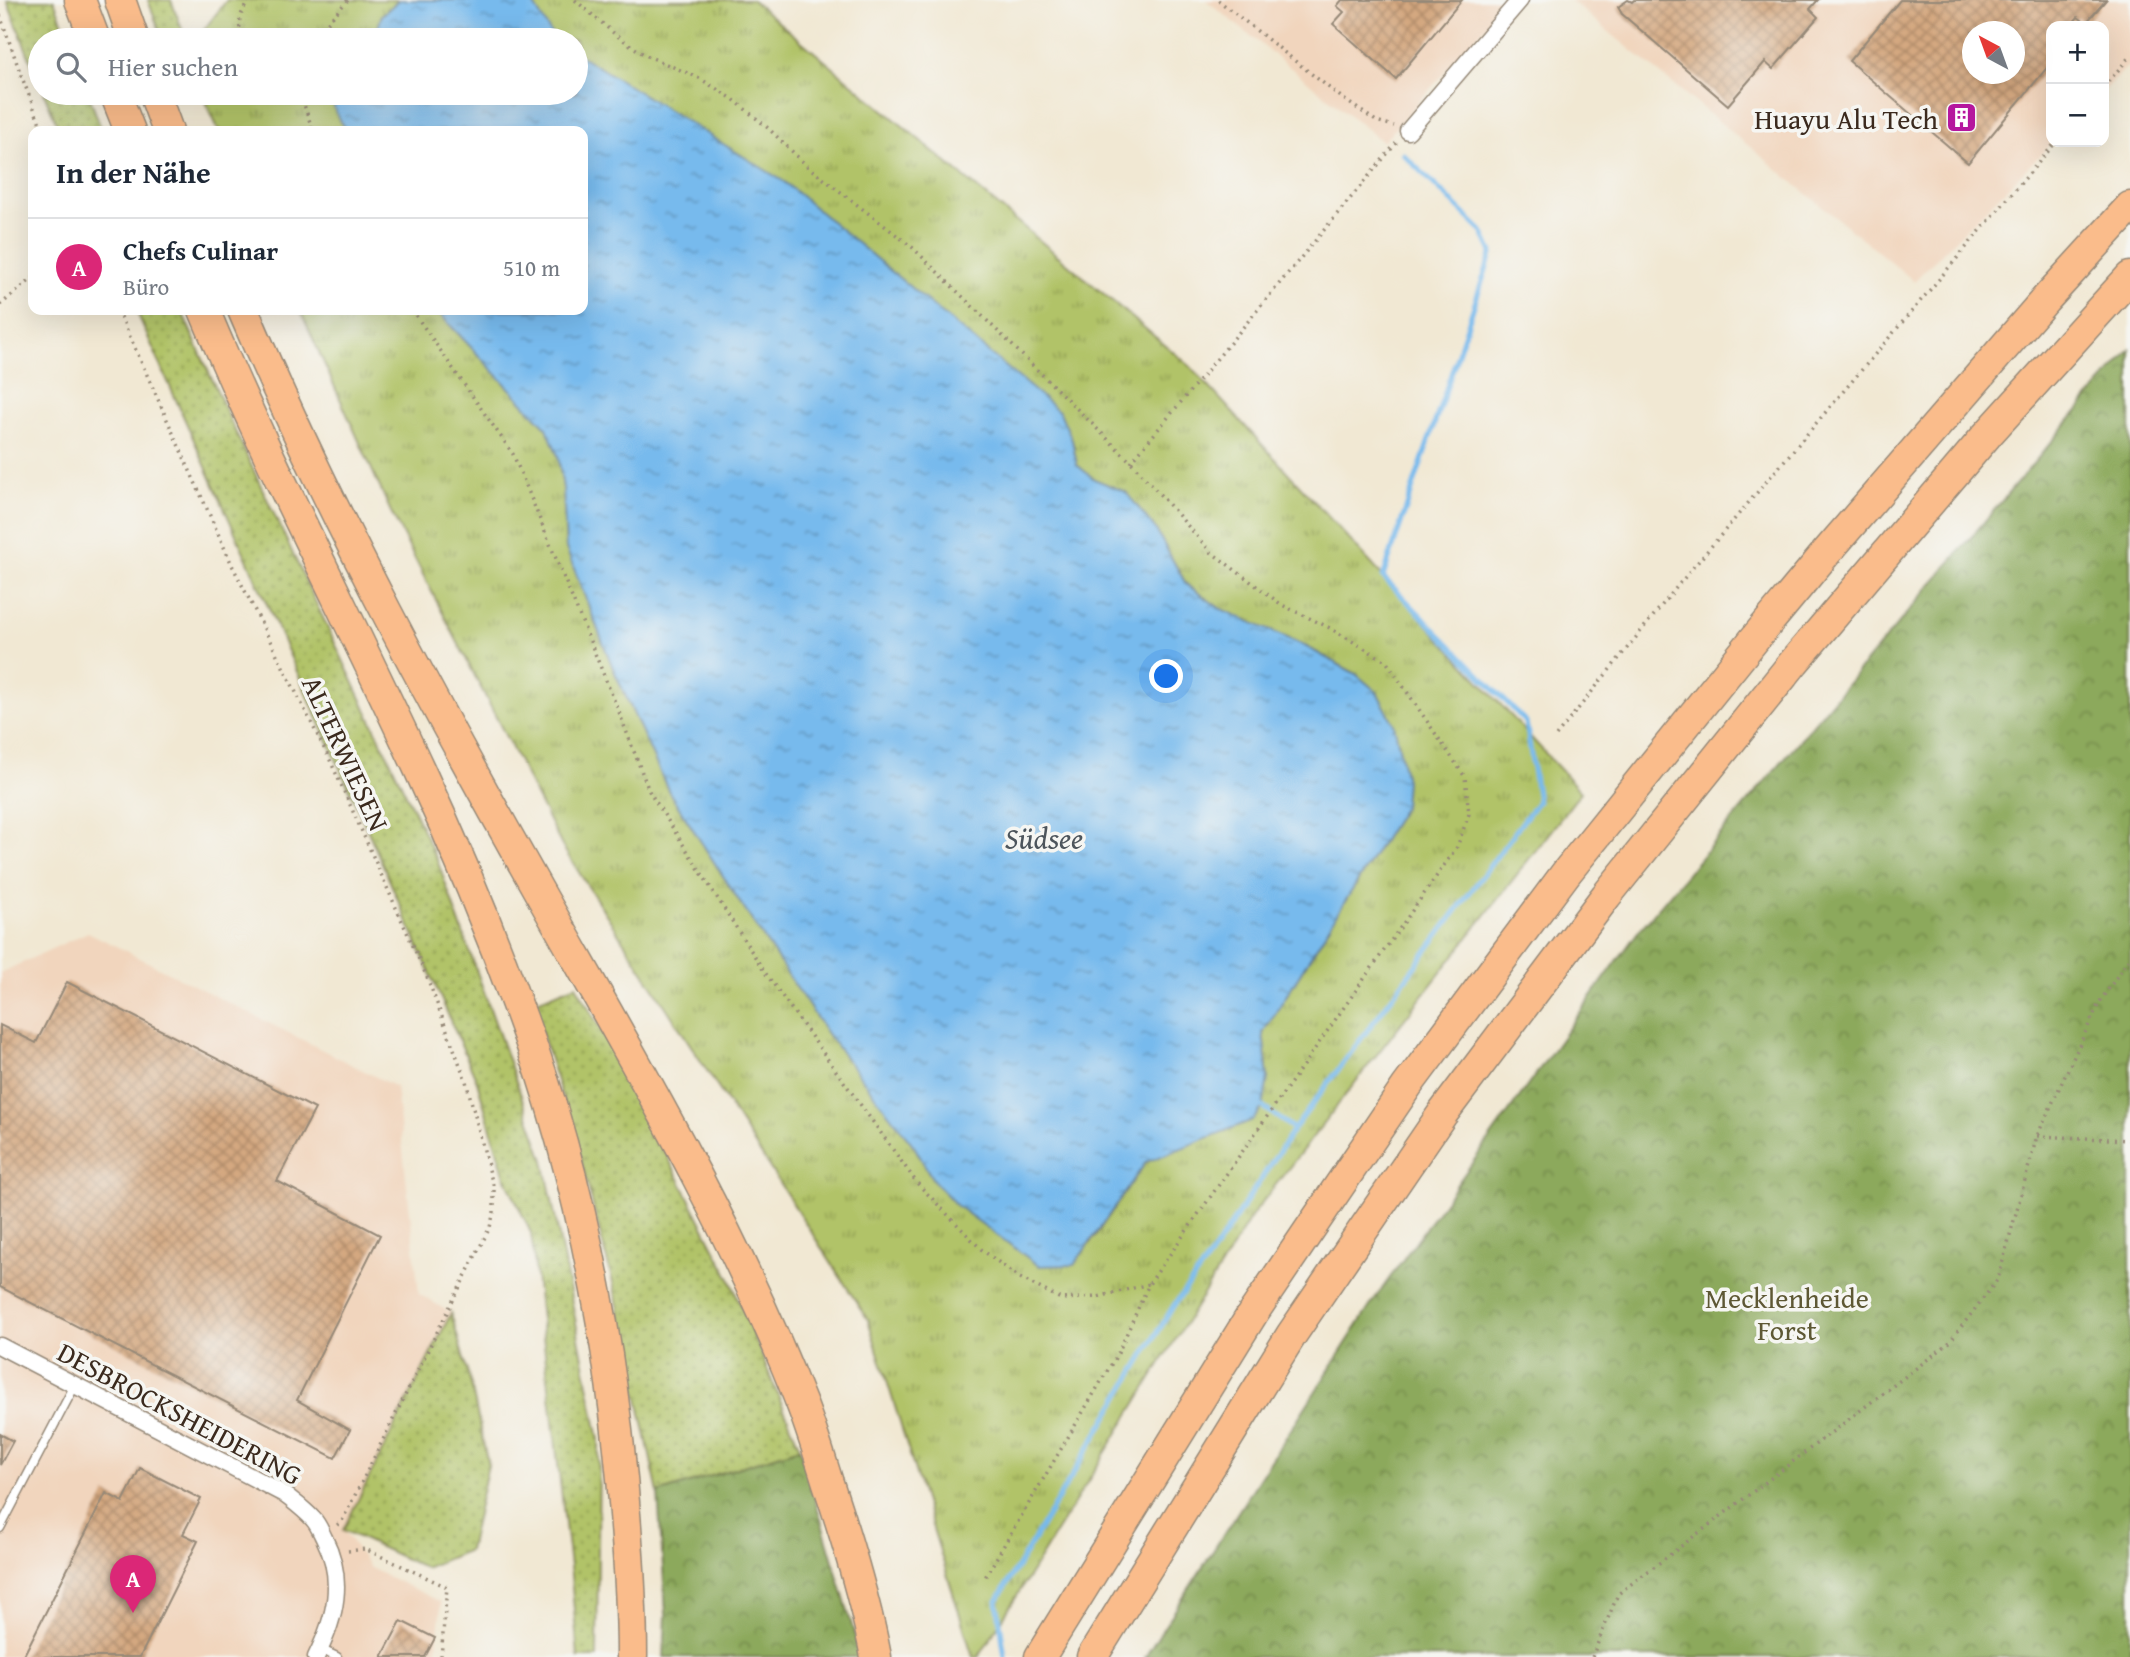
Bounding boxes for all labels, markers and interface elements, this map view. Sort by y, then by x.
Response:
north arrow [1962,21,2025,84]
map controls [2046,21,2109,147]
button: + [2046,21,2109,84]
search box [28,28,588,105]
text: Hier suchen [108,47,238,86]
icon: search [52,48,90,86]
button: − [2046,84,2109,147]
place label: Huayu Alu Tech [1754,98,1938,139]
building icon: Huayu Alu Tech [1944,101,1978,135]
text: In der Nähe [56,150,211,194]
text: Chefs Culinar [123,231,278,270]
text: A [72,251,86,284]
text: 510 m [503,251,560,284]
text: Büro [123,270,169,303]
your location [1149,659,1183,693]
street label: ALTERWIESEN [292,669,400,837]
water label: Südsee [1005,816,1083,860]
park label: Mecklenheide Forst [1705,1277,1869,1350]
street label: DESBROCKSHEIDERING [51,1331,309,1495]
pin: A [110,1555,156,1613]

